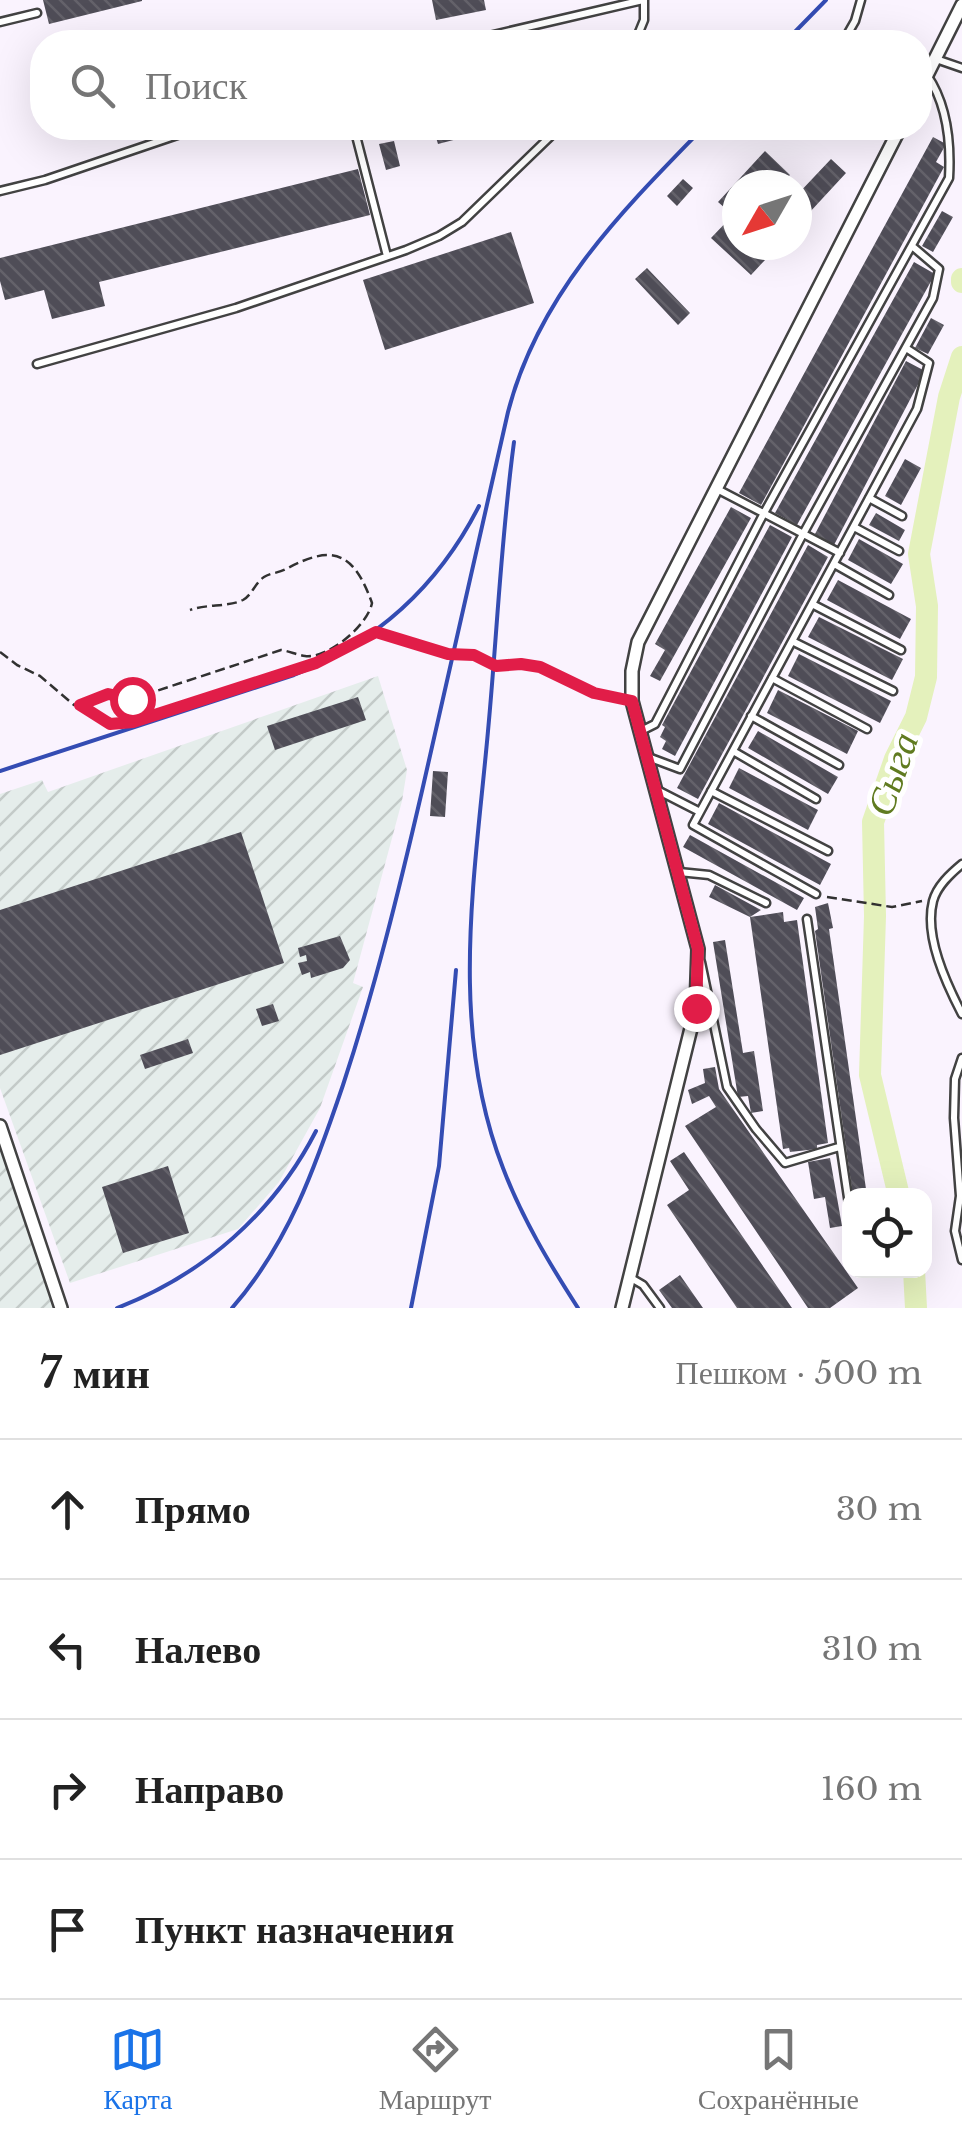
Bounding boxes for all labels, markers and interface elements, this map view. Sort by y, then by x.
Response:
search box [30,30,932,140]
icon: search [65,58,120,113]
text: Поиск [145,62,247,109]
north arrow [722,170,812,260]
route start [110,677,156,723]
water label: Сыга [856,726,928,822]
route end [674,986,720,1032]
map controls [842,1188,932,1278]
button: locate [842,1188,932,1278]
text: 7 мин [40,1347,150,1399]
text: Пешком · 500 m [676,1353,922,1393]
icon: ahead [40,1482,95,1537]
text: Прямо [135,1486,251,1533]
text: 30 m [836,1489,922,1529]
icon: left [40,1622,95,1677]
text: Налево [135,1626,261,1673]
text: 310 m [822,1629,922,1669]
icon: right [40,1762,95,1817]
text: Направо [135,1766,284,1813]
text: 160 m [821,1769,922,1809]
icon: arrive [40,1902,95,1957]
text: Пункт назначения [135,1906,454,1953]
tab: Карта [103,2022,173,2117]
tab: Маршрут [379,2022,492,2117]
tab: Сохранённые [698,2022,859,2117]

